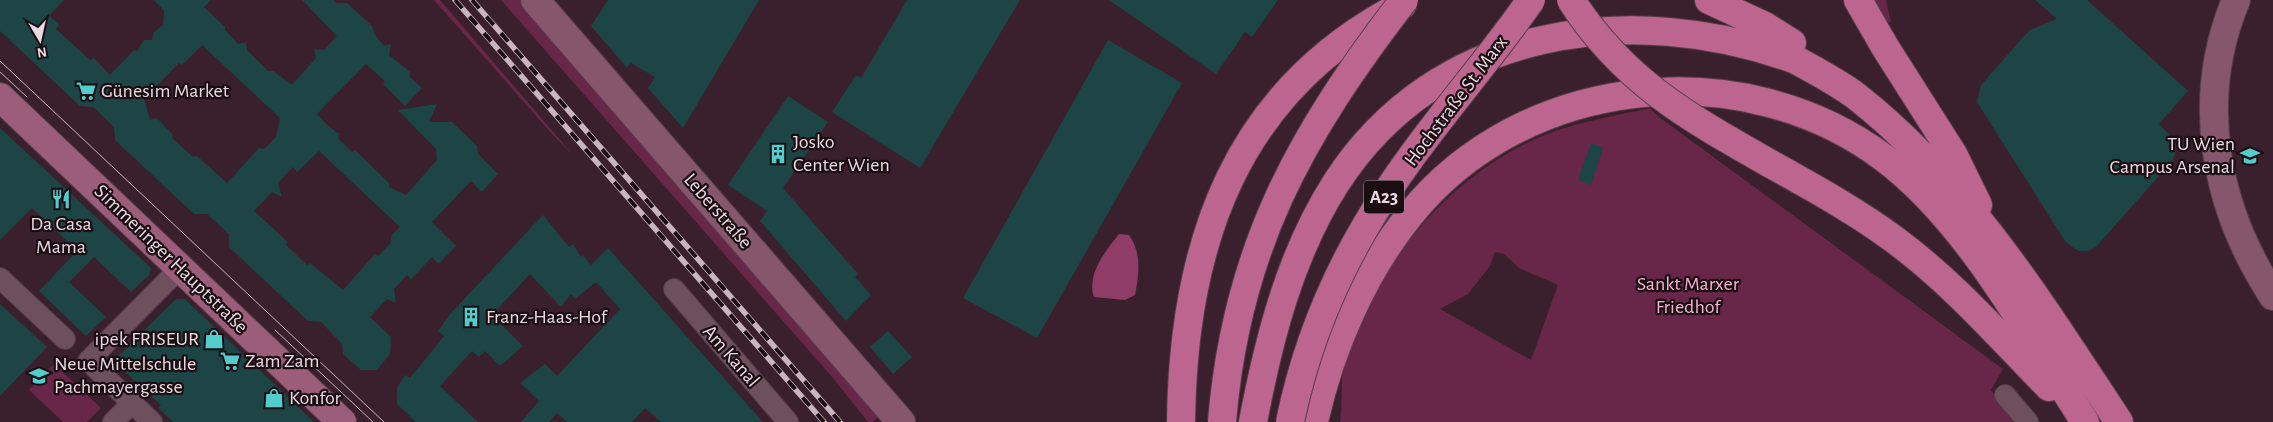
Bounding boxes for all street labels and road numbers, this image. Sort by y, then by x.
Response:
street label: Hochstraße St. Marx [1401,32,1511,170]
street label: Leberstraße [680,169,756,253]
road number: A23 [1364,180,1404,213]
street label: Simmeringer Hauptstraße [91,181,251,337]
street label: Am Kanal [699,321,763,391]

